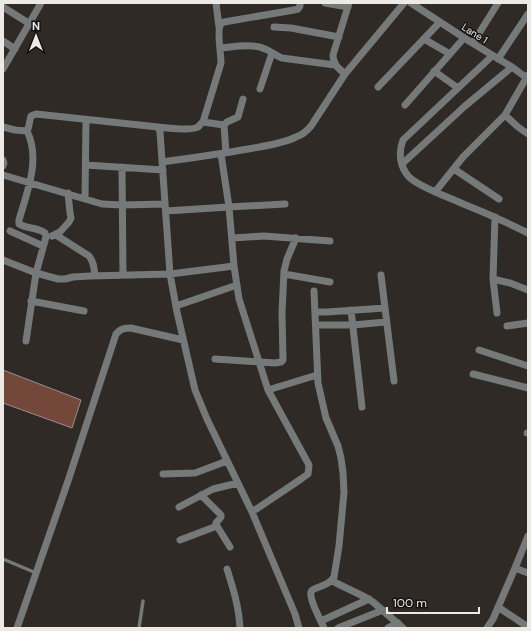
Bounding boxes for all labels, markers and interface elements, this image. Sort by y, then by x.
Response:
north arrow [16,16,56,56]
text: N [32,19,40,33]
street label: Lane 1 [459,20,490,46]
scale bar [387,589,479,615]
text: 100 m [393,595,427,611]

